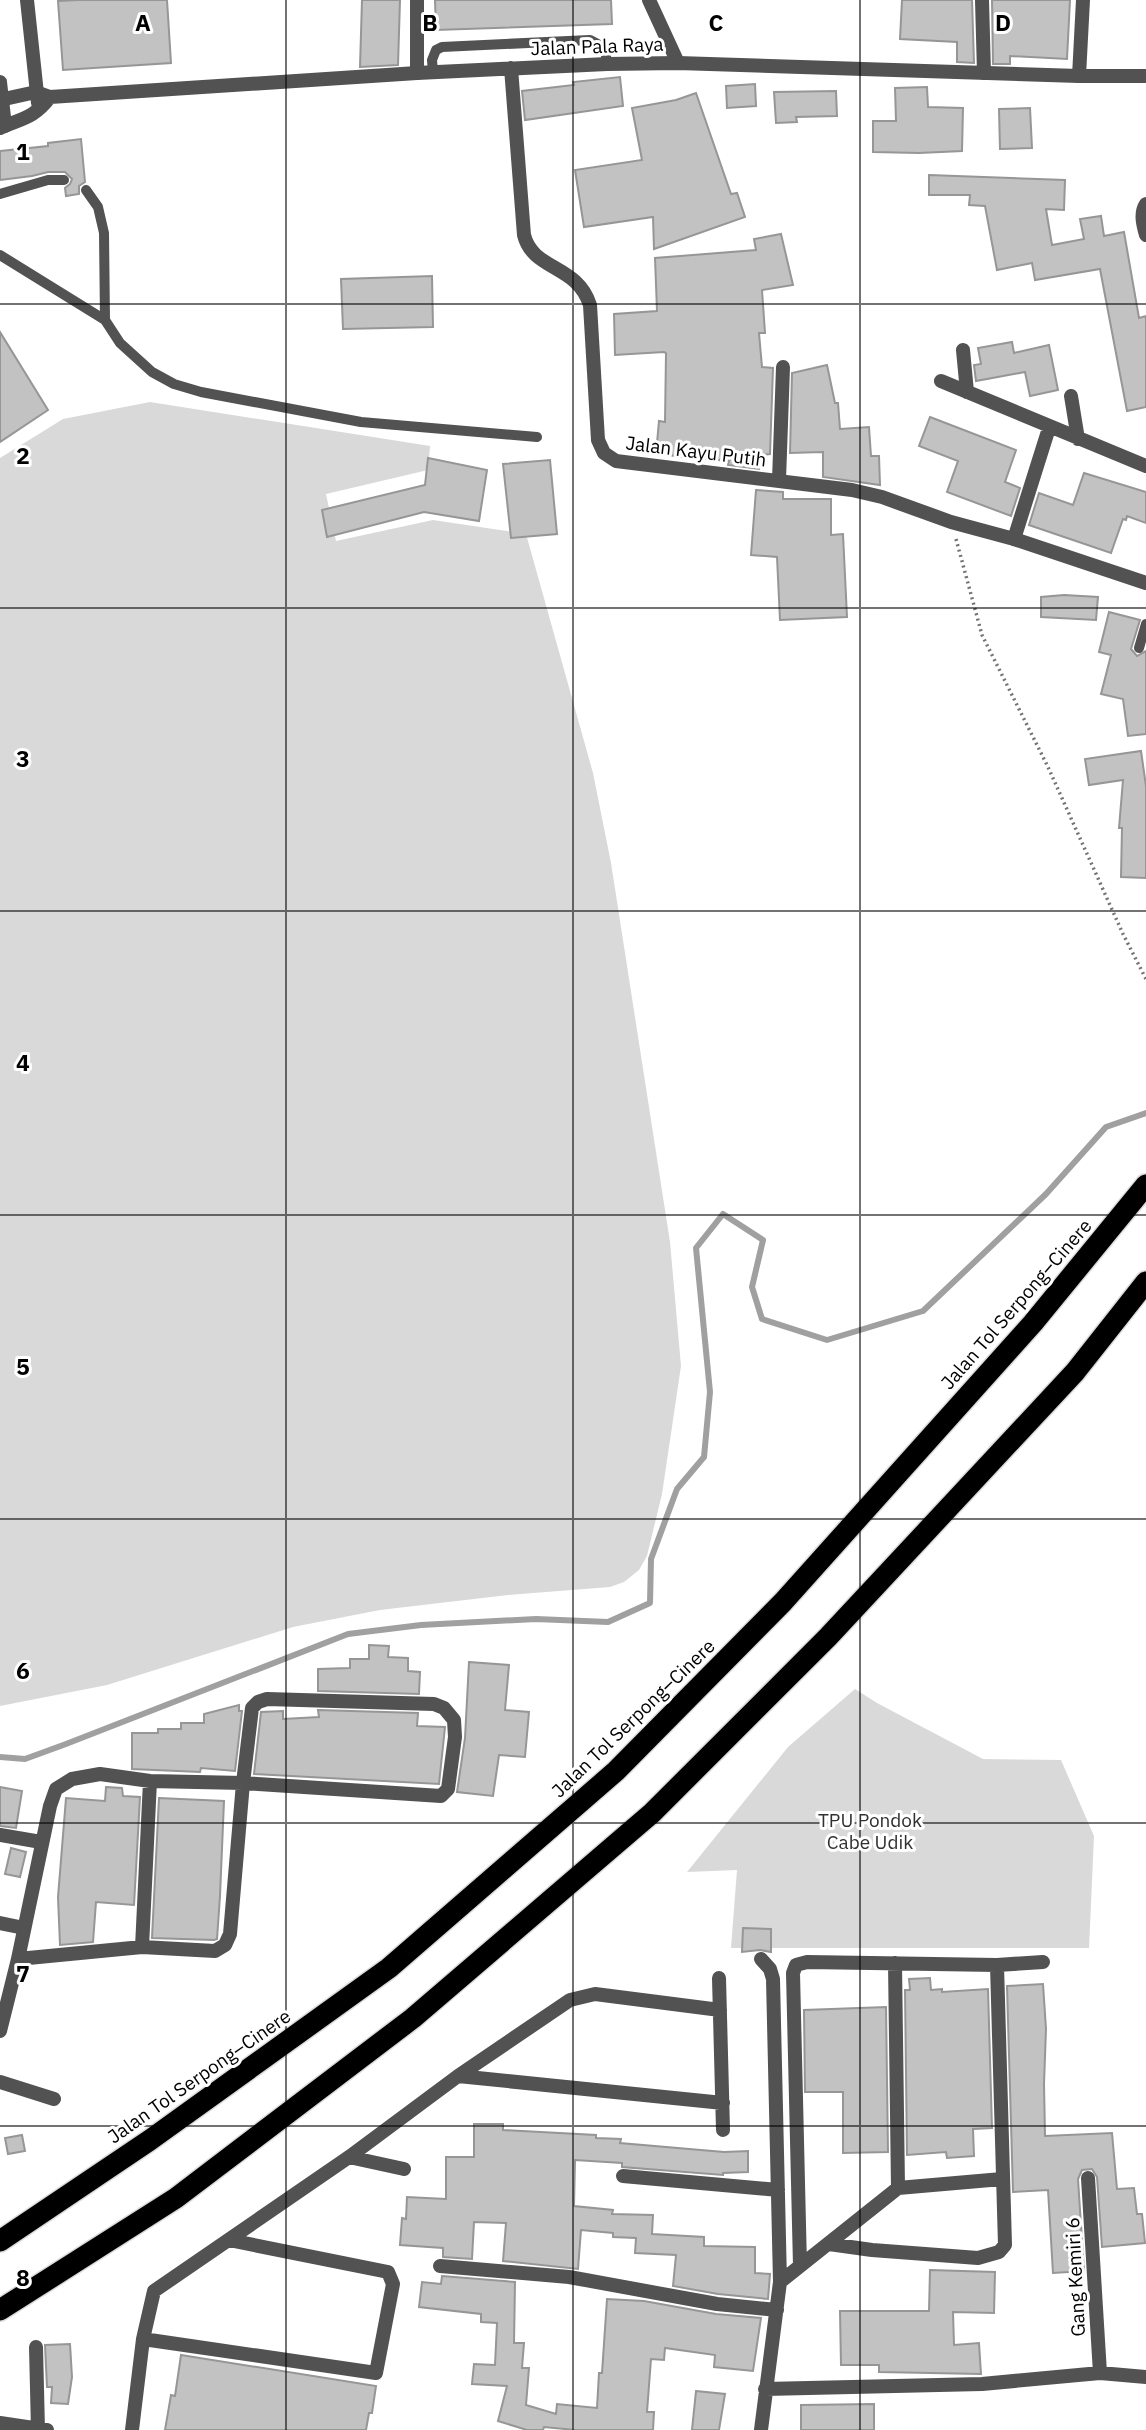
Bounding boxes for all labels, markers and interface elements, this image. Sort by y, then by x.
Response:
text: A [135,7,151,37]
text: B [422,7,438,37]
text: C [709,7,724,37]
text: D [995,7,1011,37]
street label: Jalan Pala Raya [530,32,664,60]
text: 1 [16,136,30,166]
street label: Jalan Kayu Putih [624,430,768,472]
text: 2 [16,440,30,470]
text: 3 [16,743,30,773]
text: 4 [16,1047,30,1077]
street label: Jalan Tol Serpong–Cinere [935,1214,1097,1394]
text: 5 [16,1351,30,1381]
street label: Jalan Tol Serpong–Cinere [546,1634,720,1802]
text: 6 [16,1655,30,1685]
park label: TPU Pondok Cabe Udik [818,1808,922,1854]
text: 7 [16,1958,30,1988]
street label: Jalan Tol Serpong–Cinere [103,2004,295,2148]
street label: Gang Kemiri 6 [1060,2217,1090,2337]
text: 8 [16,2262,30,2292]

